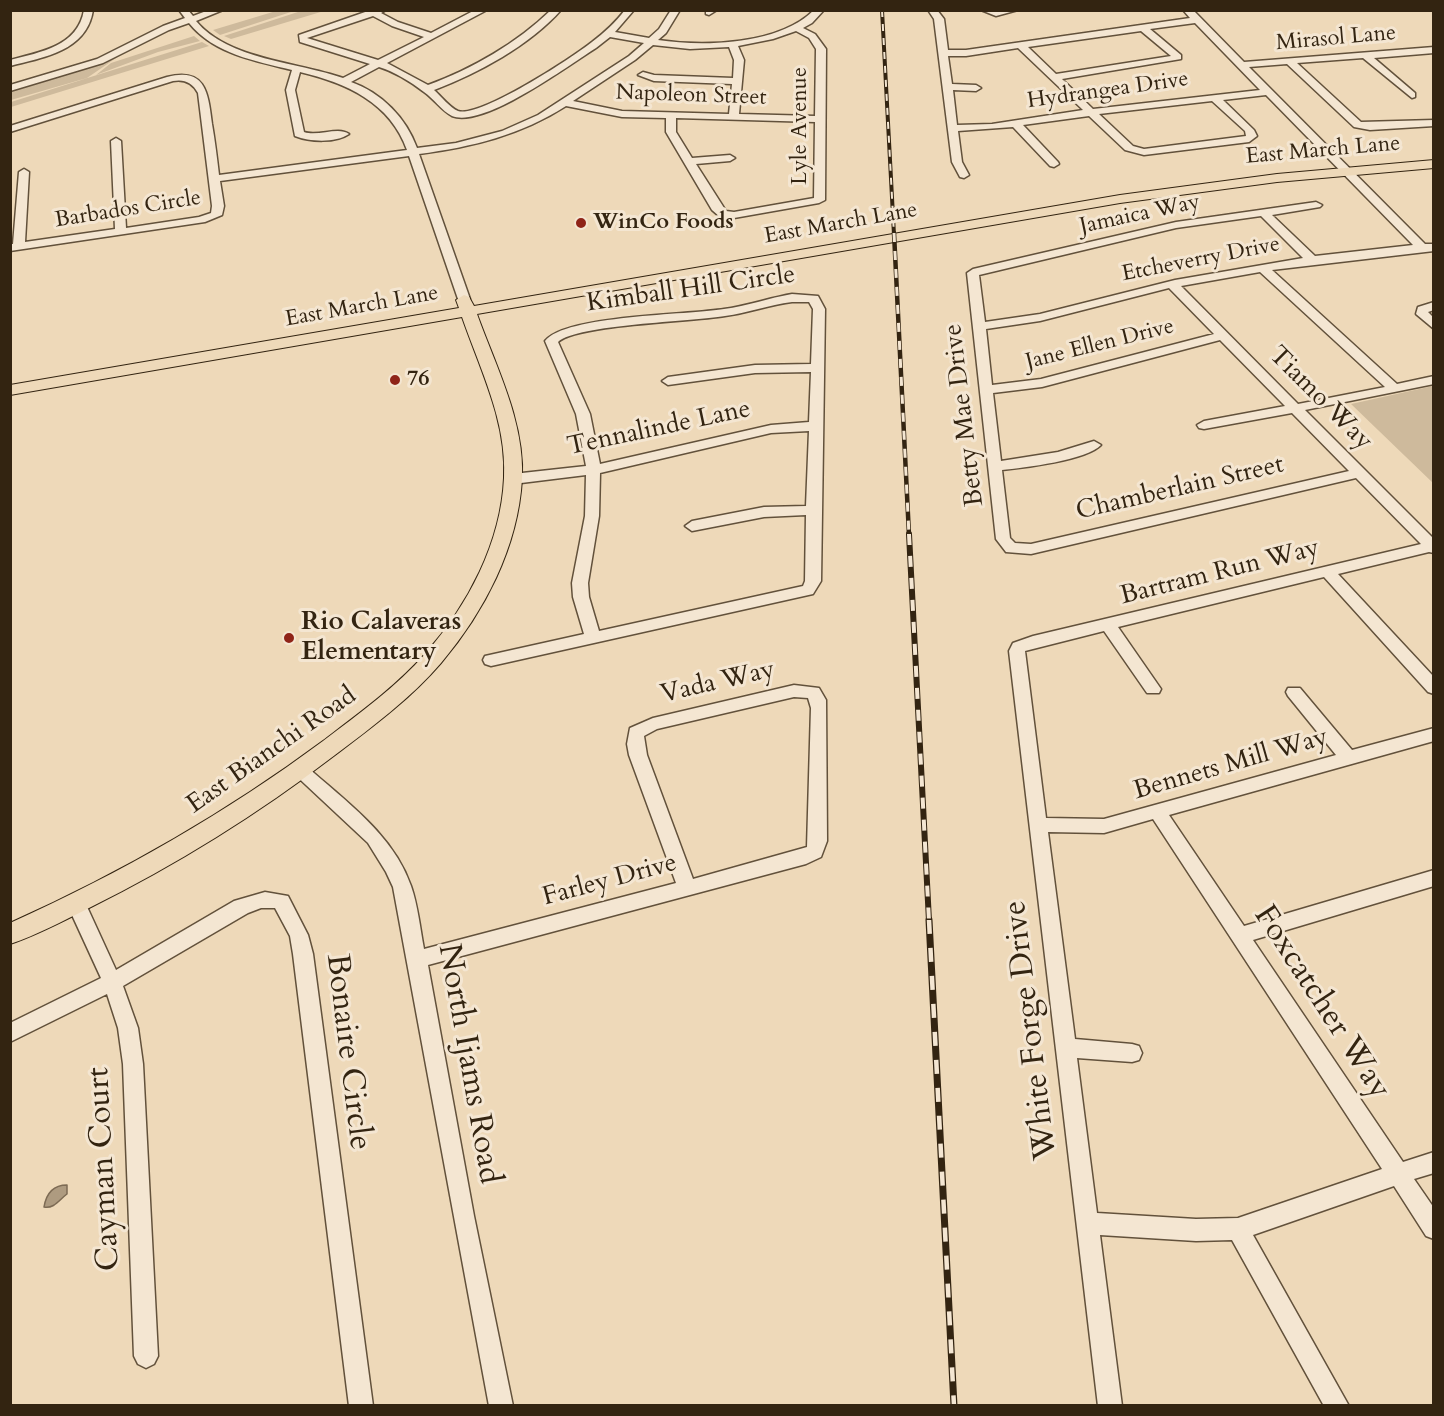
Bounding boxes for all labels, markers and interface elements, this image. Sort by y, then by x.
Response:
street label: Mirasol Lane [1275,21,1397,57]
street label: Lyle Avenue [788,67,814,185]
street label: Hydrangea Drive [1026,67,1190,115]
street label: Napoleon Street [615,80,767,112]
street label: East March Lane [1245,131,1401,171]
street label: Barbados Circle [53,185,203,235]
street label: Jamaica Way [1078,189,1202,241]
street label: East March Lane [762,198,920,250]
place label: WinCo Foods [593,210,734,236]
marker: WinCo Foods [574,216,588,230]
street label: Etcheverry Drive [1120,232,1282,288]
street label: Kimball Hill Circle [585,260,797,320]
street label: East March Lane [283,281,441,333]
street label: Jane Ellen Drive [1023,314,1177,376]
street label: Betty Mae Drive [938,322,992,508]
street label: Tiamo Way [1261,340,1379,458]
place label: 76 [407,367,430,393]
marker: 76 [388,373,402,387]
street label: Tennalinde Lane [565,394,753,464]
street label: Chamberlain Street [1073,450,1287,528]
street label: Bartram Run Way [1117,533,1323,613]
place label: Rio Calaveras Elementary [301,607,461,668]
marker: Rio Calaveras Elementary [282,631,296,645]
street label: Vada Way [658,655,778,711]
street label: East Bianchi Road [181,681,363,821]
street label: Bennets Mill Way [1130,722,1332,808]
street label: Farley Drive [540,848,680,914]
street label: White Forge Drive [997,898,1067,1162]
street label: Foxcatcher Way [1244,899,1398,1107]
street label: North Ijams Road [428,941,508,1187]
street label: Bonaire Circle [316,952,378,1152]
street label: Cayman Court [80,1066,130,1272]

